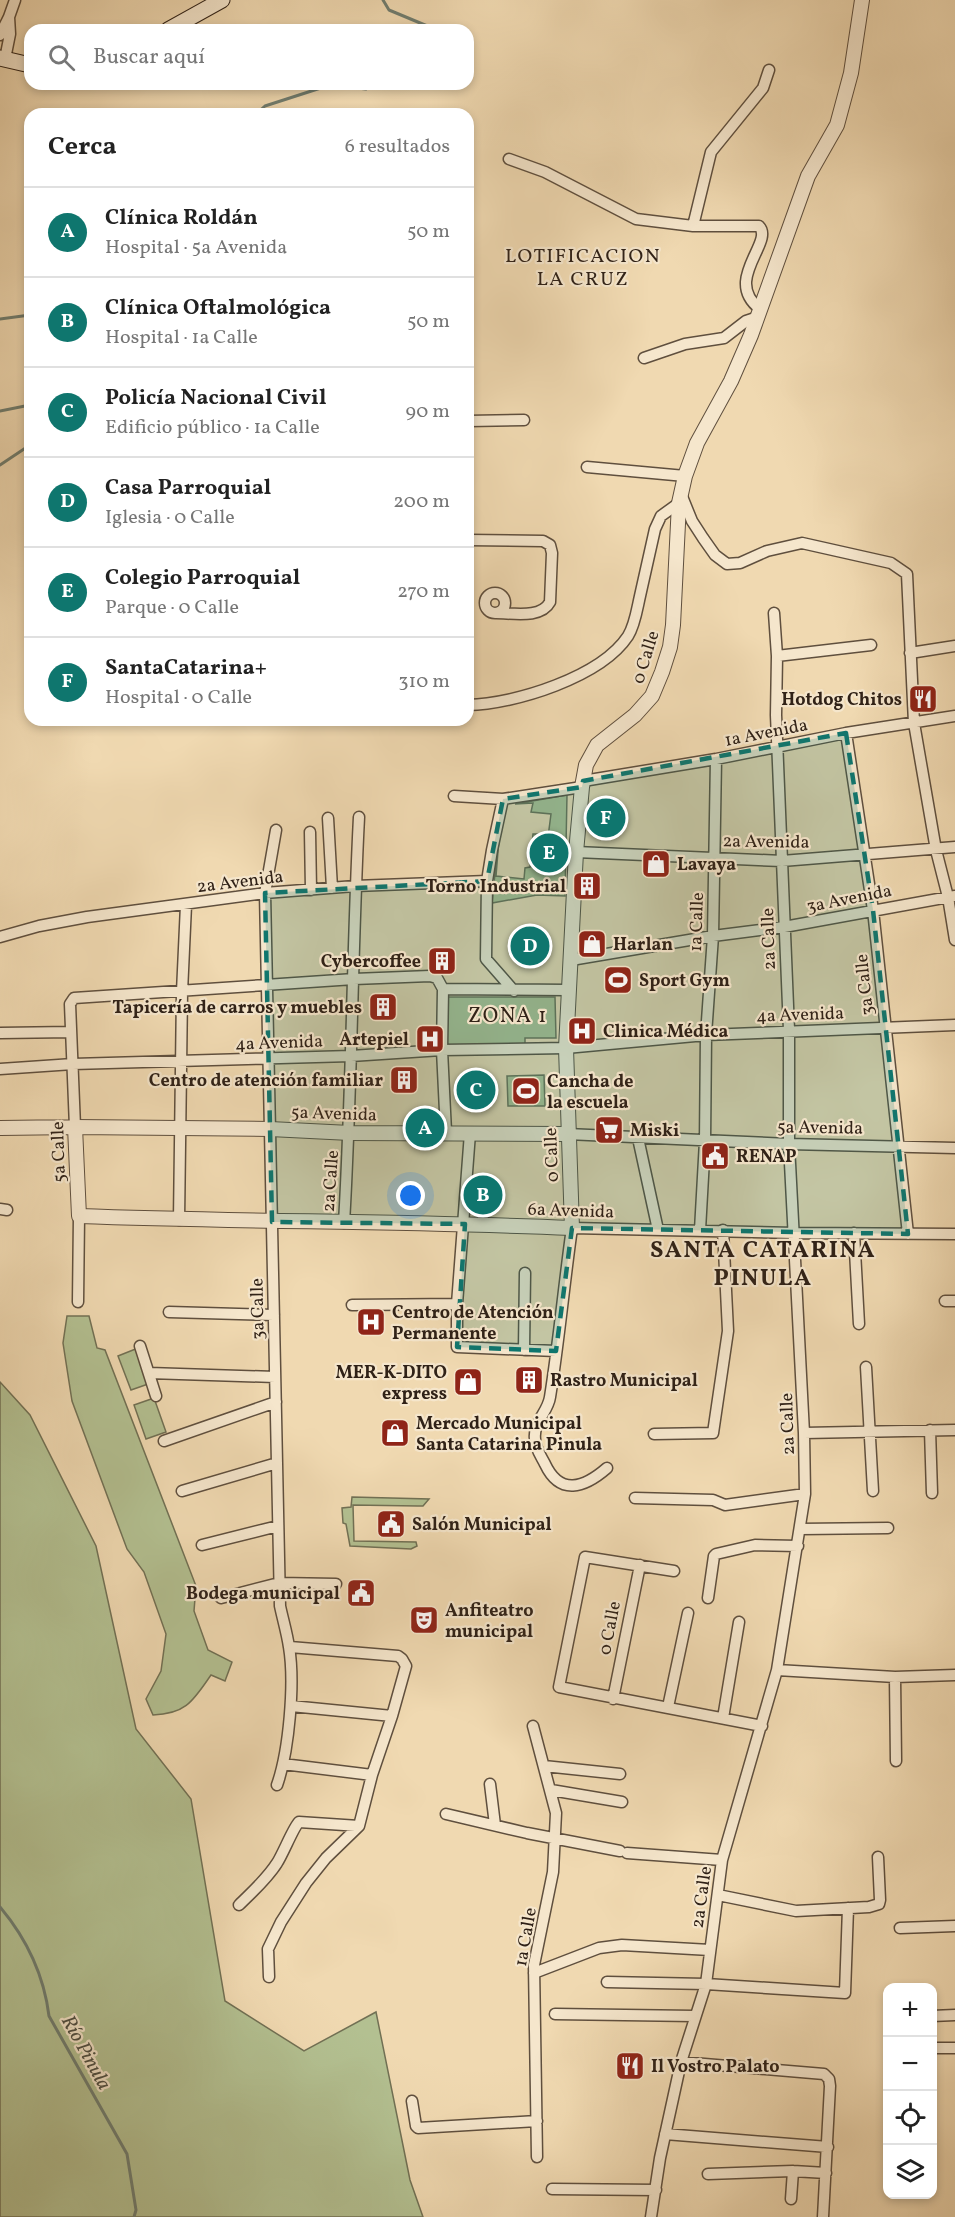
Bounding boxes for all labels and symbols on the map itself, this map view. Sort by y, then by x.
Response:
district label: LOTIFICACION LA CRUZ [505,243,661,294]
street label: 0 Calle [627,628,666,687]
restaurant icon: Hotdog Chitos [907,683,939,715]
place label: Hotdog Chitos [781,688,902,713]
street label: 1a Avenida [723,713,810,754]
pin: F [586,796,626,840]
street label: 2a Avenida [722,829,810,856]
pin: E [530,830,568,876]
shop icon: Lavaya [640,848,672,880]
place label: Lavaya [677,853,736,878]
street label: 2a Avenida [195,865,285,900]
building icon: Torno Industrial [571,870,603,902]
place label: Torno Industrial [425,875,566,900]
street label: 3a Avenida [804,879,894,920]
street label: 1a Calle [684,892,711,952]
street label: 2a Calle [756,907,783,970]
pin: D [510,924,550,968]
shop icon: Harlan [576,928,608,960]
place label: Harlan [613,933,673,958]
building icon: Cybercoffee [426,945,458,977]
place label: Cybercoffee [321,950,421,975]
street label: 3a Calle [850,953,881,1017]
sports icon: Sport Gym [602,964,634,996]
place label: Sport Gym [639,969,730,994]
building icon: Tapicería de carros y muebles [367,991,399,1023]
place label: Tapicería de carros y muebles [112,996,362,1021]
street label: 4a Avenida [756,1001,845,1030]
district label: ZONA 1 [468,1002,548,1031]
hospital icon: Clinica Médica [566,1015,598,1047]
place label: Clinica Médica [603,1020,728,1045]
hospital icon: Artepiel [414,1023,446,1055]
place label: Artepiel [339,1028,409,1053]
street label: 4a Avenida [235,1029,324,1058]
building icon: Centro de atención familiar [388,1064,420,1096]
pin: C [456,1068,496,1112]
place label: Centro de atención familiar [149,1069,383,1094]
place label: Cancha de la escuela [547,1070,633,1116]
sports icon: Cancha de la escuela [510,1075,542,1107]
street label: 5a Avenida [291,1101,377,1128]
pin: A [406,1106,444,1150]
supermarket icon: Miski [593,1114,625,1146]
street label: 5a Avenida [777,1115,863,1142]
place label: Miski [630,1119,679,1144]
street label: 5a Calle [46,1121,73,1183]
street label: 0 Calle [539,1127,566,1183]
public building icon: RENAP [699,1140,731,1172]
place label: RENAP [736,1145,797,1170]
street label: 2a Calle [317,1149,346,1213]
pin: B [464,1172,502,1218]
your location [396,1181,425,1210]
street label: 6a Avenida [527,1197,615,1226]
district label: SANTA CATARINA PINULA [650,1234,876,1296]
street label: 3a Calle [245,1278,272,1340]
place label: Centro de Atención Permanente [392,1301,554,1347]
hospital icon: Centro de Atención Permanente [355,1306,387,1338]
place label: MER-K-DITO express [335,1361,447,1407]
building icon: Rastro Municipal [513,1364,545,1396]
shop icon: MER-K-DITO express [452,1366,484,1398]
place label: Rastro Municipal [550,1369,698,1394]
street label: 2a Calle [775,1392,802,1455]
place label: Mercado Municipal Santa Catarina Pinula [416,1412,602,1458]
shop icon: Mercado Municipal Santa Catarina Pinula [379,1417,411,1449]
public building icon: Salón Municipal [375,1508,407,1540]
place label: Salón Municipal [412,1513,552,1538]
public building icon: Bodega municipal [345,1577,377,1609]
place label: Bodega municipal [186,1582,340,1607]
place label: Anfiteatro municipal [445,1599,534,1645]
street label: 0 Calle [593,1599,628,1657]
theatre icon: Anfiteatro municipal [408,1604,440,1636]
street label: 2a Calle [686,1865,719,1930]
street label: 1a Calle [509,1906,544,1969]
water label: Río Pinula [53,2011,117,2095]
restaurant icon: Il Vostro Palato [614,2050,646,2082]
place label: Il Vostro Palato [651,2055,779,2080]

